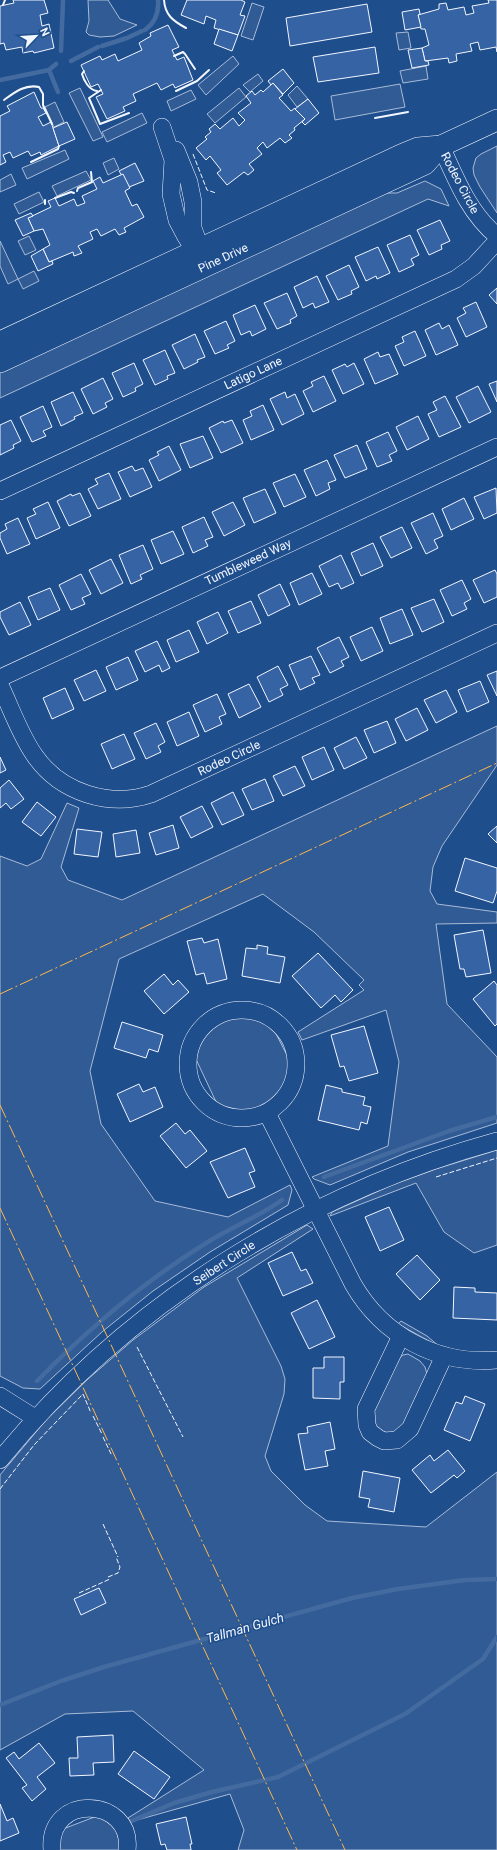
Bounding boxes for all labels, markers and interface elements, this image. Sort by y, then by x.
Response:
north arrow [16,16,56,56]
text: N [37,26,52,38]
street label: Rodeo Circle [438,150,482,216]
street label: Pine Drive [196,240,250,276]
street label: Latigo Lane [222,353,284,393]
street label: Tumbleweed Way [203,536,294,588]
street label: Rodeo Circle [195,737,263,779]
street label: Seibert Circle [190,1238,258,1288]
water label: Tallman Gulch [204,1610,286,1646]

